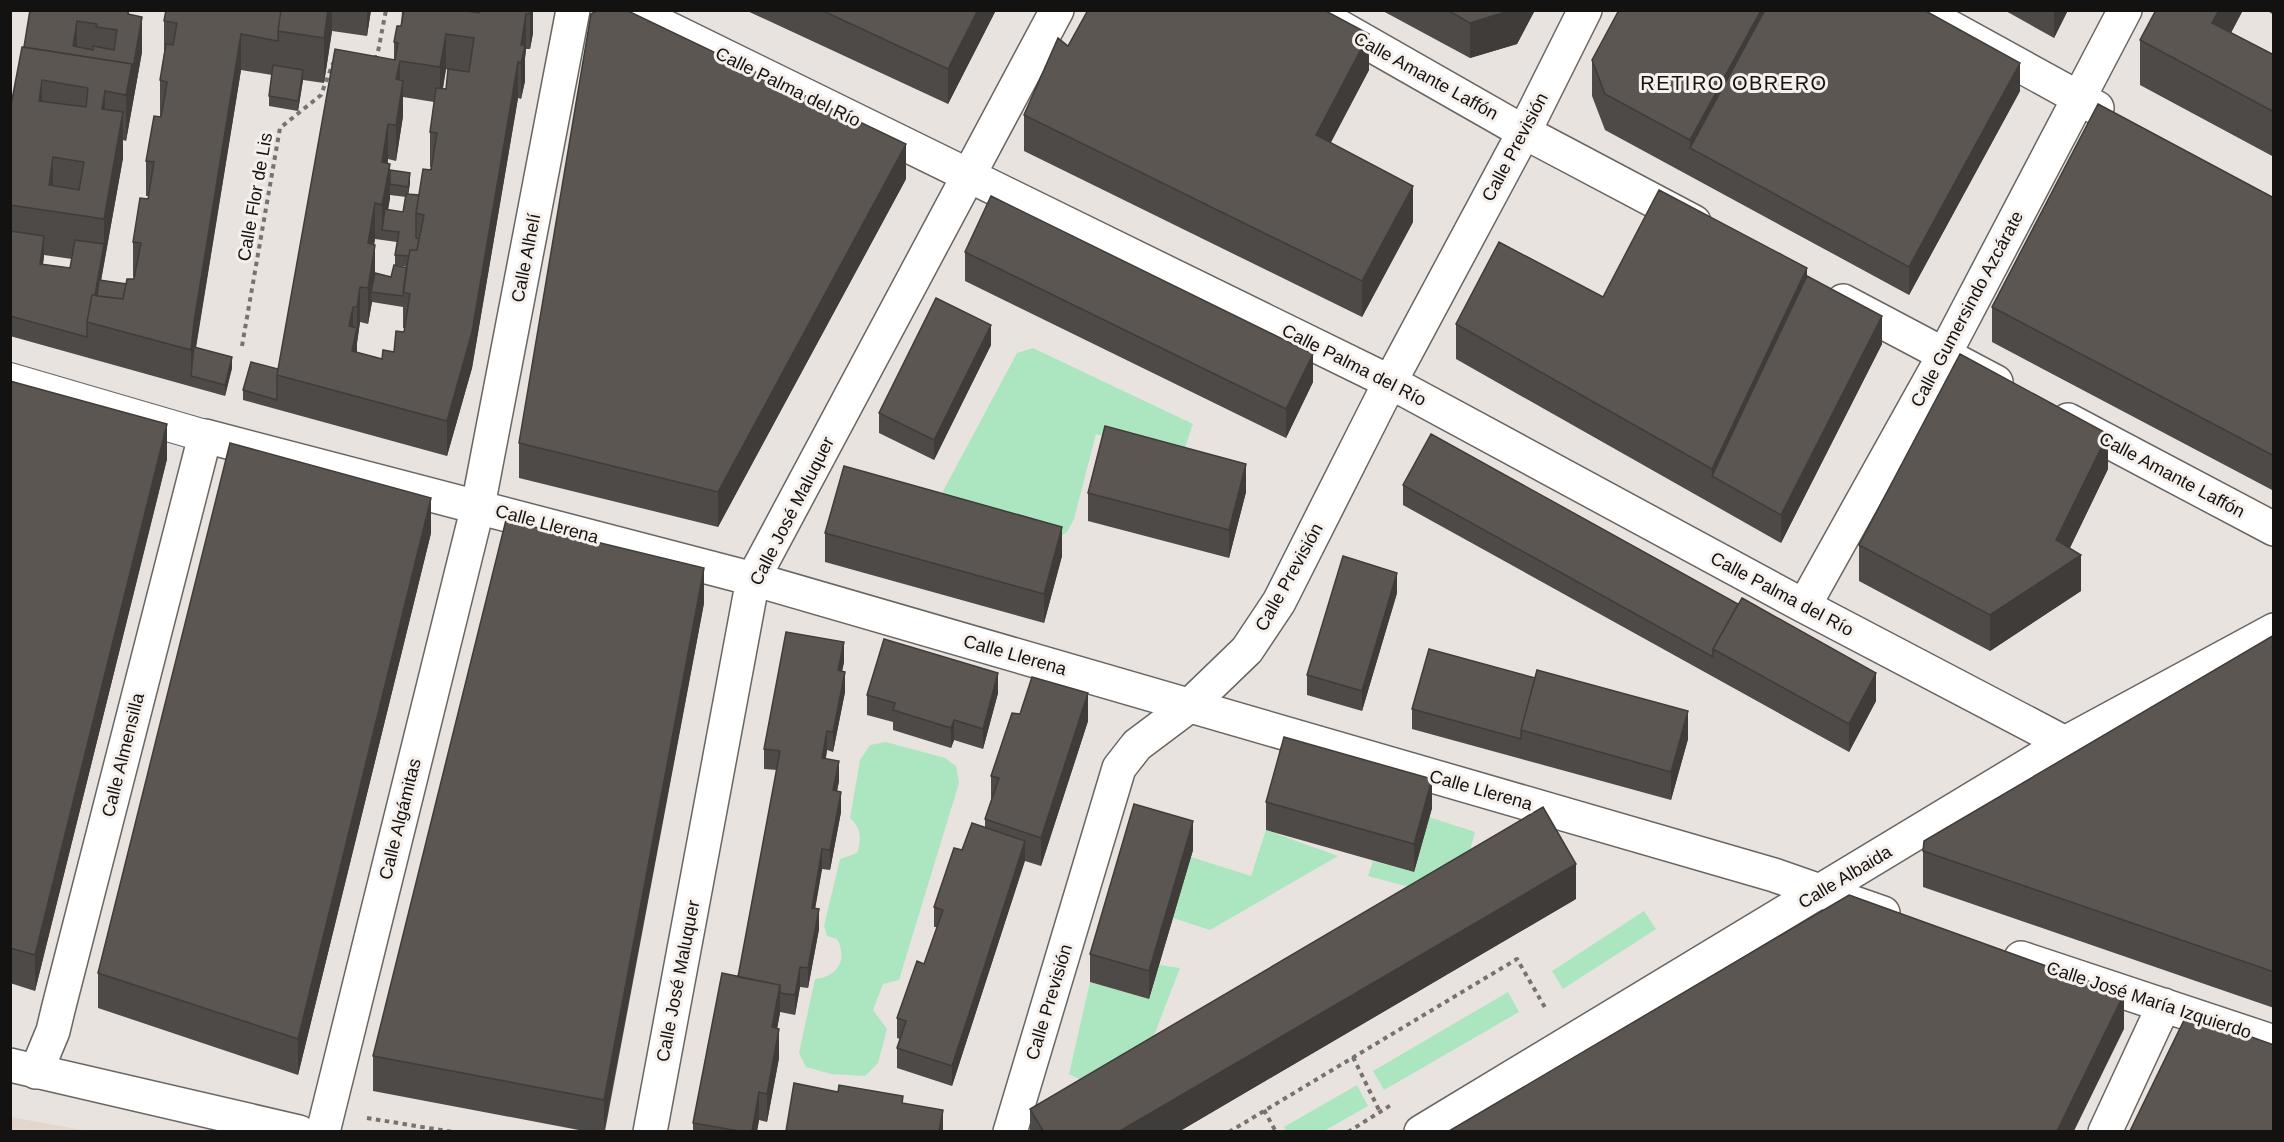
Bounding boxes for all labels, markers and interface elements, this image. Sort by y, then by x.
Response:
street label: Calle Amante Laffón [1350,28,1502,124]
street label: Calle Palma del Río [712,43,864,131]
district label: RETIRO OBRERO [1640,72,1828,94]
street label: Calle Previsión [1478,89,1552,205]
street label: Calle Flor de Lis [234,131,276,263]
street label: Calle Gumersindo Azcárate [1907,208,2027,410]
street label: Calle Alhelí [508,212,544,304]
street label: Calle Palma del Río [1279,320,1429,410]
street label: Calle Amante Laffón [2096,428,2248,522]
street label: Calle José Maluquer [746,433,838,589]
street label: Calle Llerena [493,501,602,548]
street label: Calle Previsión [1251,520,1327,634]
street label: Calle Palma del Río [1707,548,1857,640]
street label: Calle Llerena [961,631,1070,680]
street label: Calle Almensilla [98,690,148,819]
street label: Calle Algámitas [375,756,425,882]
street label: Calle Llerena [1427,766,1536,815]
street label: Calle Albaida [1795,841,1896,913]
street label: Calle José Maluquer [653,899,703,1063]
street label: Calle Previsión [1022,942,1076,1062]
street label: Calle José María Izquierdo [2044,957,2254,1043]

